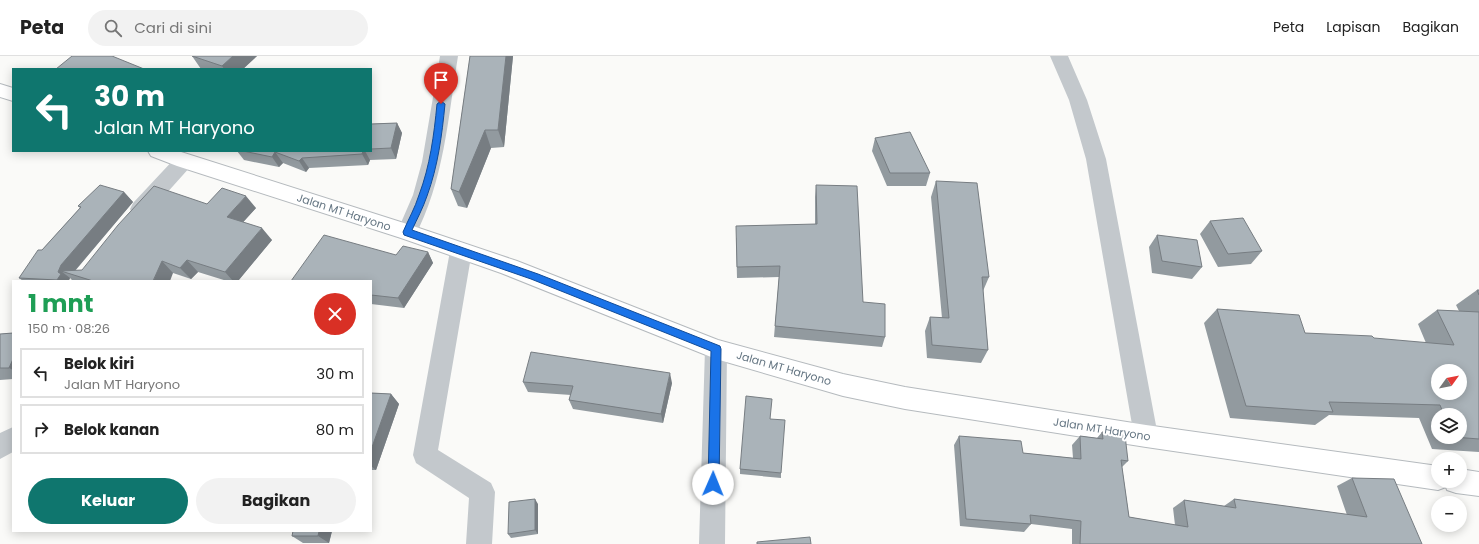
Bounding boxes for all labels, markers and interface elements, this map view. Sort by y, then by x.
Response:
search box [88,10,368,46]
text: Peta [20,14,64,41]
icon: search [102,17,124,39]
text: Cari di sini [134,17,212,38]
text: Peta [1273,17,1304,37]
text: Lapisan [1326,17,1380,37]
text: Bagikan [1402,17,1459,37]
pin [424,63,458,104]
icon: arrive [430,69,452,91]
text: 30 m [94,77,165,116]
icon: left [28,84,80,136]
text: Jalan MT Haryono [94,115,255,140]
street label: Jalan MT Haryono [295,189,393,235]
text: 1 mnt [28,287,93,320]
button: close [314,293,356,335]
text: 150 m · 08:26 [28,319,110,338]
street label: Jalan MT Haryono [735,347,833,389]
text: Belok kiri [64,353,134,374]
icon: left [30,362,52,384]
text: 30 m [316,363,354,384]
north arrow [1431,364,1467,400]
map controls [1431,364,1467,532]
text: Jalan MT Haryono [64,375,180,394]
button: layers [1431,408,1467,444]
street label: Jalan MT Haryono [1052,413,1152,445]
icon: right [30,418,52,440]
text: Belok kanan [64,419,159,440]
text: 80 m [316,419,354,440]
button: + [1431,452,1467,488]
position arrow [692,463,734,505]
button: Keluar [28,478,188,524]
button: Bagikan [196,478,356,524]
button: − [1431,496,1467,532]

